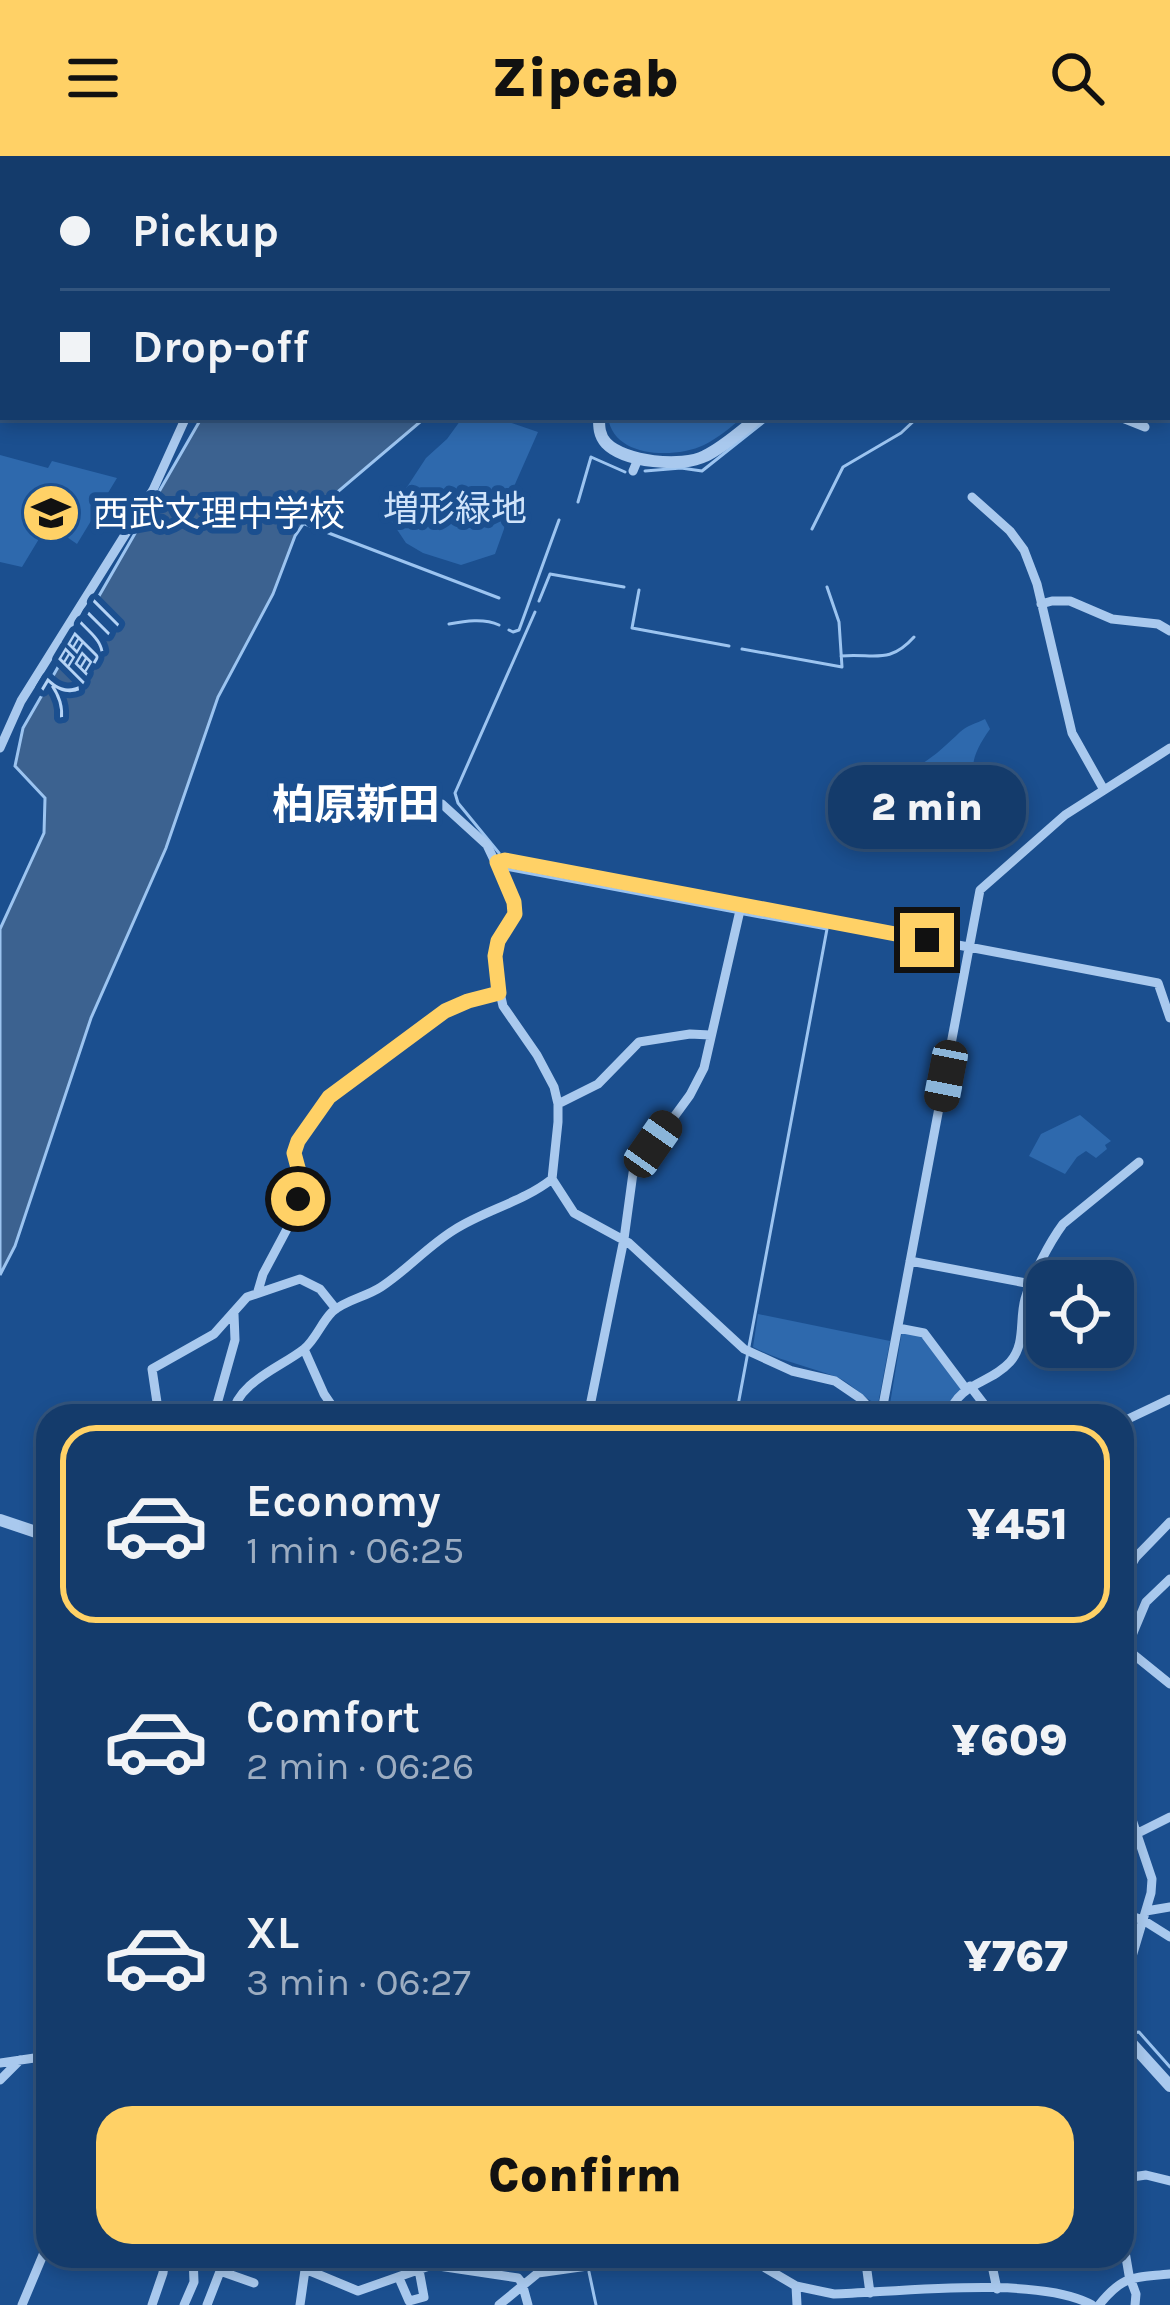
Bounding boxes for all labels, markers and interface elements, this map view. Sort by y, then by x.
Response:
icon: menu [60,45,126,111]
icon: search [1044,45,1110,111]
text: Zipcab [491,46,679,110]
text: Pickup [132,205,279,257]
text: Drop-off [132,321,309,373]
school or university icon: 西武文理中学校 [20,482,82,544]
park label: 増形緑地 [383,488,527,530]
place label: 西武文理中学校 [93,493,345,535]
water label: 入間川 [28,596,130,724]
callout: 2 min [828,766,1026,850]
district label: 柏原新田 [272,780,440,830]
text: 2 min [871,784,983,830]
route end [900,913,954,967]
car [921,1037,971,1115]
car [618,1104,688,1184]
route start [271,1172,325,1226]
map controls [1026,1260,1134,1368]
button: locate [1026,1260,1134,1368]
icon: car [102,1470,210,1578]
text: Economy [246,1475,441,1527]
text: ¥451 [967,1498,1068,1550]
text: 1 min · 06:25 [246,1527,464,1573]
icon: car [102,1686,210,1794]
text: Comfort [246,1691,420,1743]
text: ¥609 [952,1714,1068,1766]
text: 2 min · 06:26 [246,1743,474,1789]
icon: car [102,1902,210,2010]
text: XL [246,1907,299,1959]
text: ¥767 [963,1930,1068,1982]
text: 3 min · 06:27 [246,1959,471,2005]
button: Confirm [96,2106,1074,2244]

